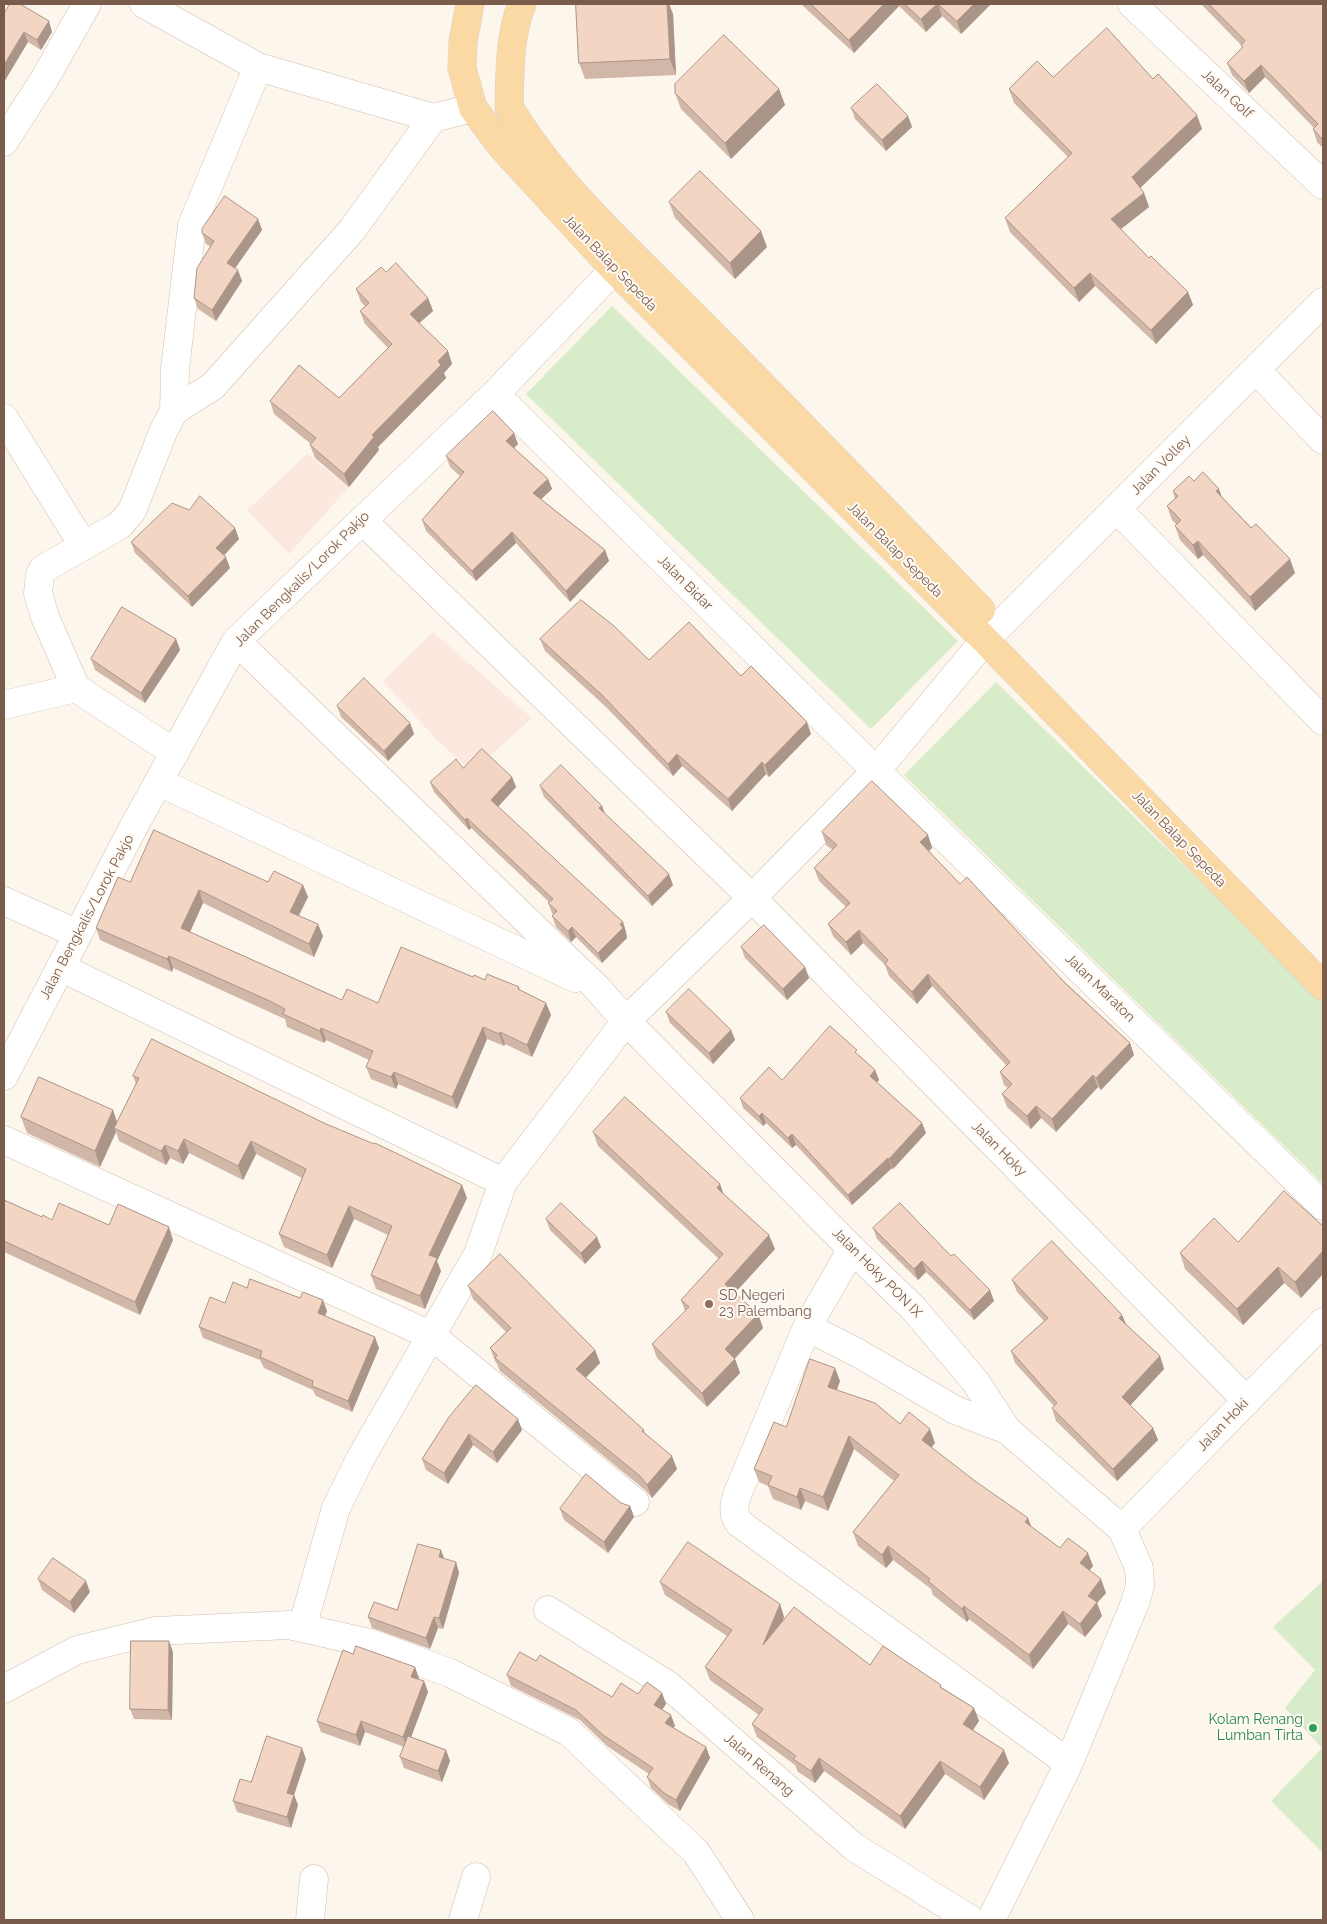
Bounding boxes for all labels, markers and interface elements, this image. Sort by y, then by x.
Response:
street label: Jalan Golf [1198,66,1256,122]
street label: Jalan Balap Sepeda [560,211,660,315]
street label: Jalan Volley [1128,432,1194,498]
street label: Jalan Balap Sepeda [844,499,946,601]
street label: Jalan Bengkalis/Lorok Pakjo [231,508,373,650]
street label: Jalan Bidar [654,552,716,614]
street label: Jalan Balap Sepeda [1129,787,1229,891]
street label: Jalan Bengkalis/Lorok Pakjo [36,832,138,1002]
street label: Jalan Maraton [1062,950,1138,1026]
street label: Jalan Hoky [968,1118,1030,1180]
street label: Jalan Hoky PON IX [828,1224,926,1322]
place label: SD Negeri 23 Palembang [719,1288,812,1320]
marker: SD Negeri 23 Palembang [703,1298,715,1310]
street label: Jalan Hoki [1194,1395,1252,1455]
place label: Kolam Renang Lumban Tirta [1208,1712,1303,1744]
marker: Kolam Renang Lumban Tirta [1307,1722,1319,1734]
street label: Jalan Renang [721,1730,797,1800]

